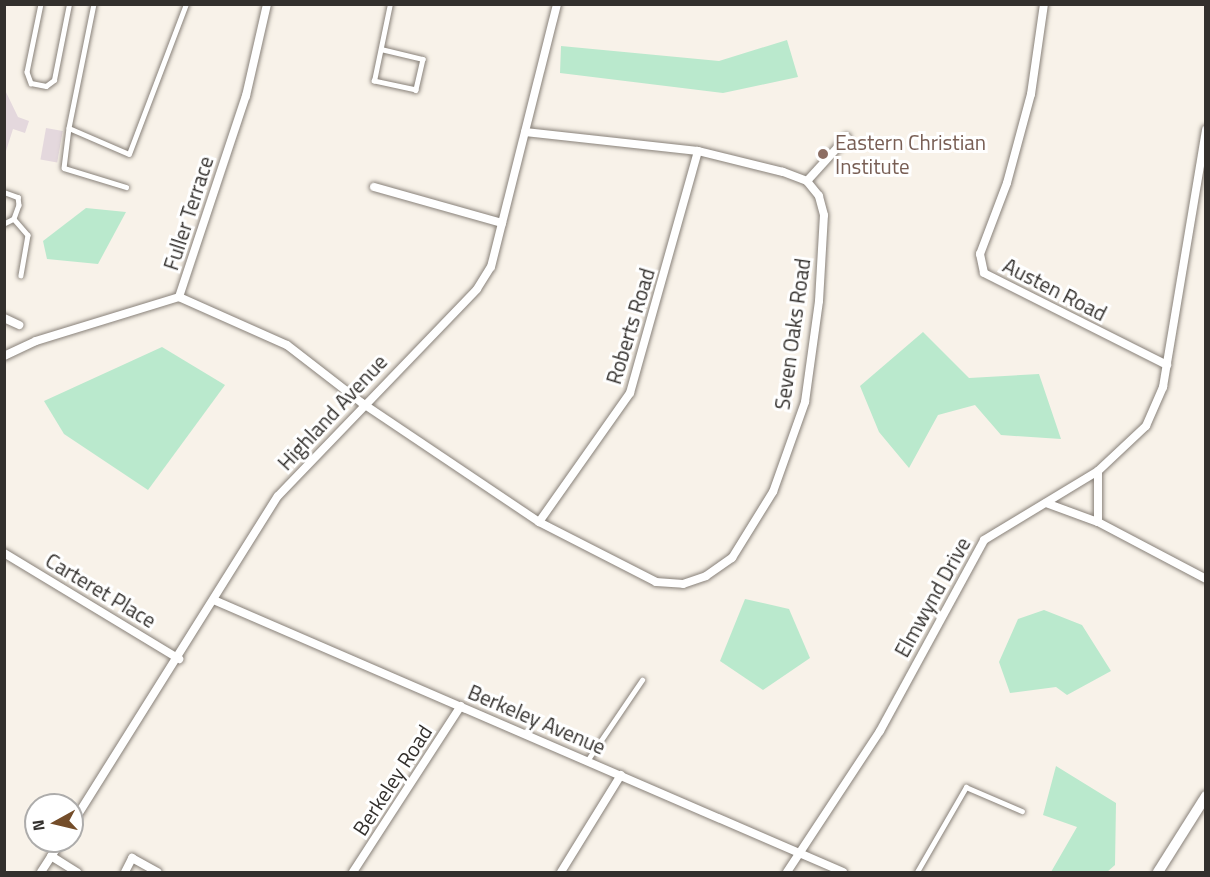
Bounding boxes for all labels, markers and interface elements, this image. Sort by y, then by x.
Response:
place label: Eastern Christian Institute [835,129,986,179]
marker: Eastern Christian Institute [816,147,830,161]
street label: Fuller Terrace [158,153,218,273]
street label: Austen Road [999,252,1111,326]
street label: Seven Oaks Road [769,257,815,411]
street label: Roberts Road [600,265,660,387]
street label: Highland Avenue [272,349,392,475]
street label: Elmwynd Drive [889,533,975,661]
street label: Carteret Place [41,547,161,633]
street label: Berkeley Avenue [464,679,610,759]
street label: Berkeley Road [347,720,437,840]
north arrow [24,793,84,853]
text: N [26,818,51,832]

